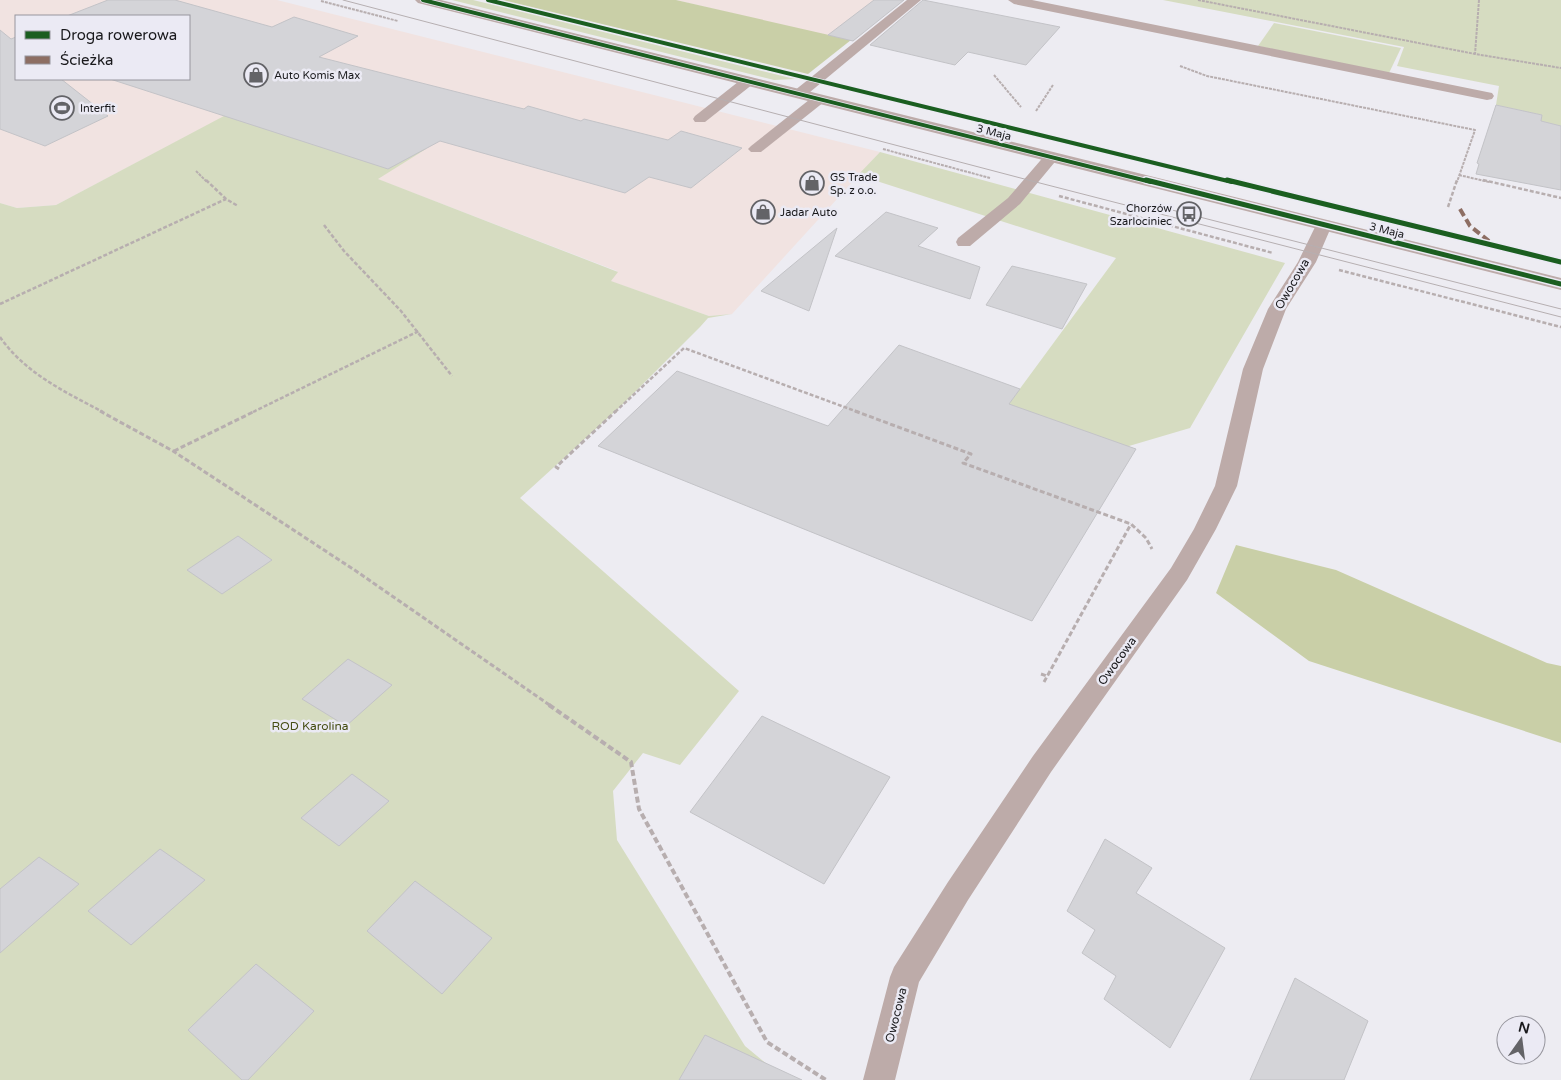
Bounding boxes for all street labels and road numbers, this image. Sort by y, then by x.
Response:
street label: 3 Maja [975,122,1013,143]
street label: 3 Maja [1368,220,1406,241]
street label: Owocowa [1272,256,1312,312]
street label: Owocowa [1095,634,1139,688]
street label: Owocowa [882,986,910,1044]

